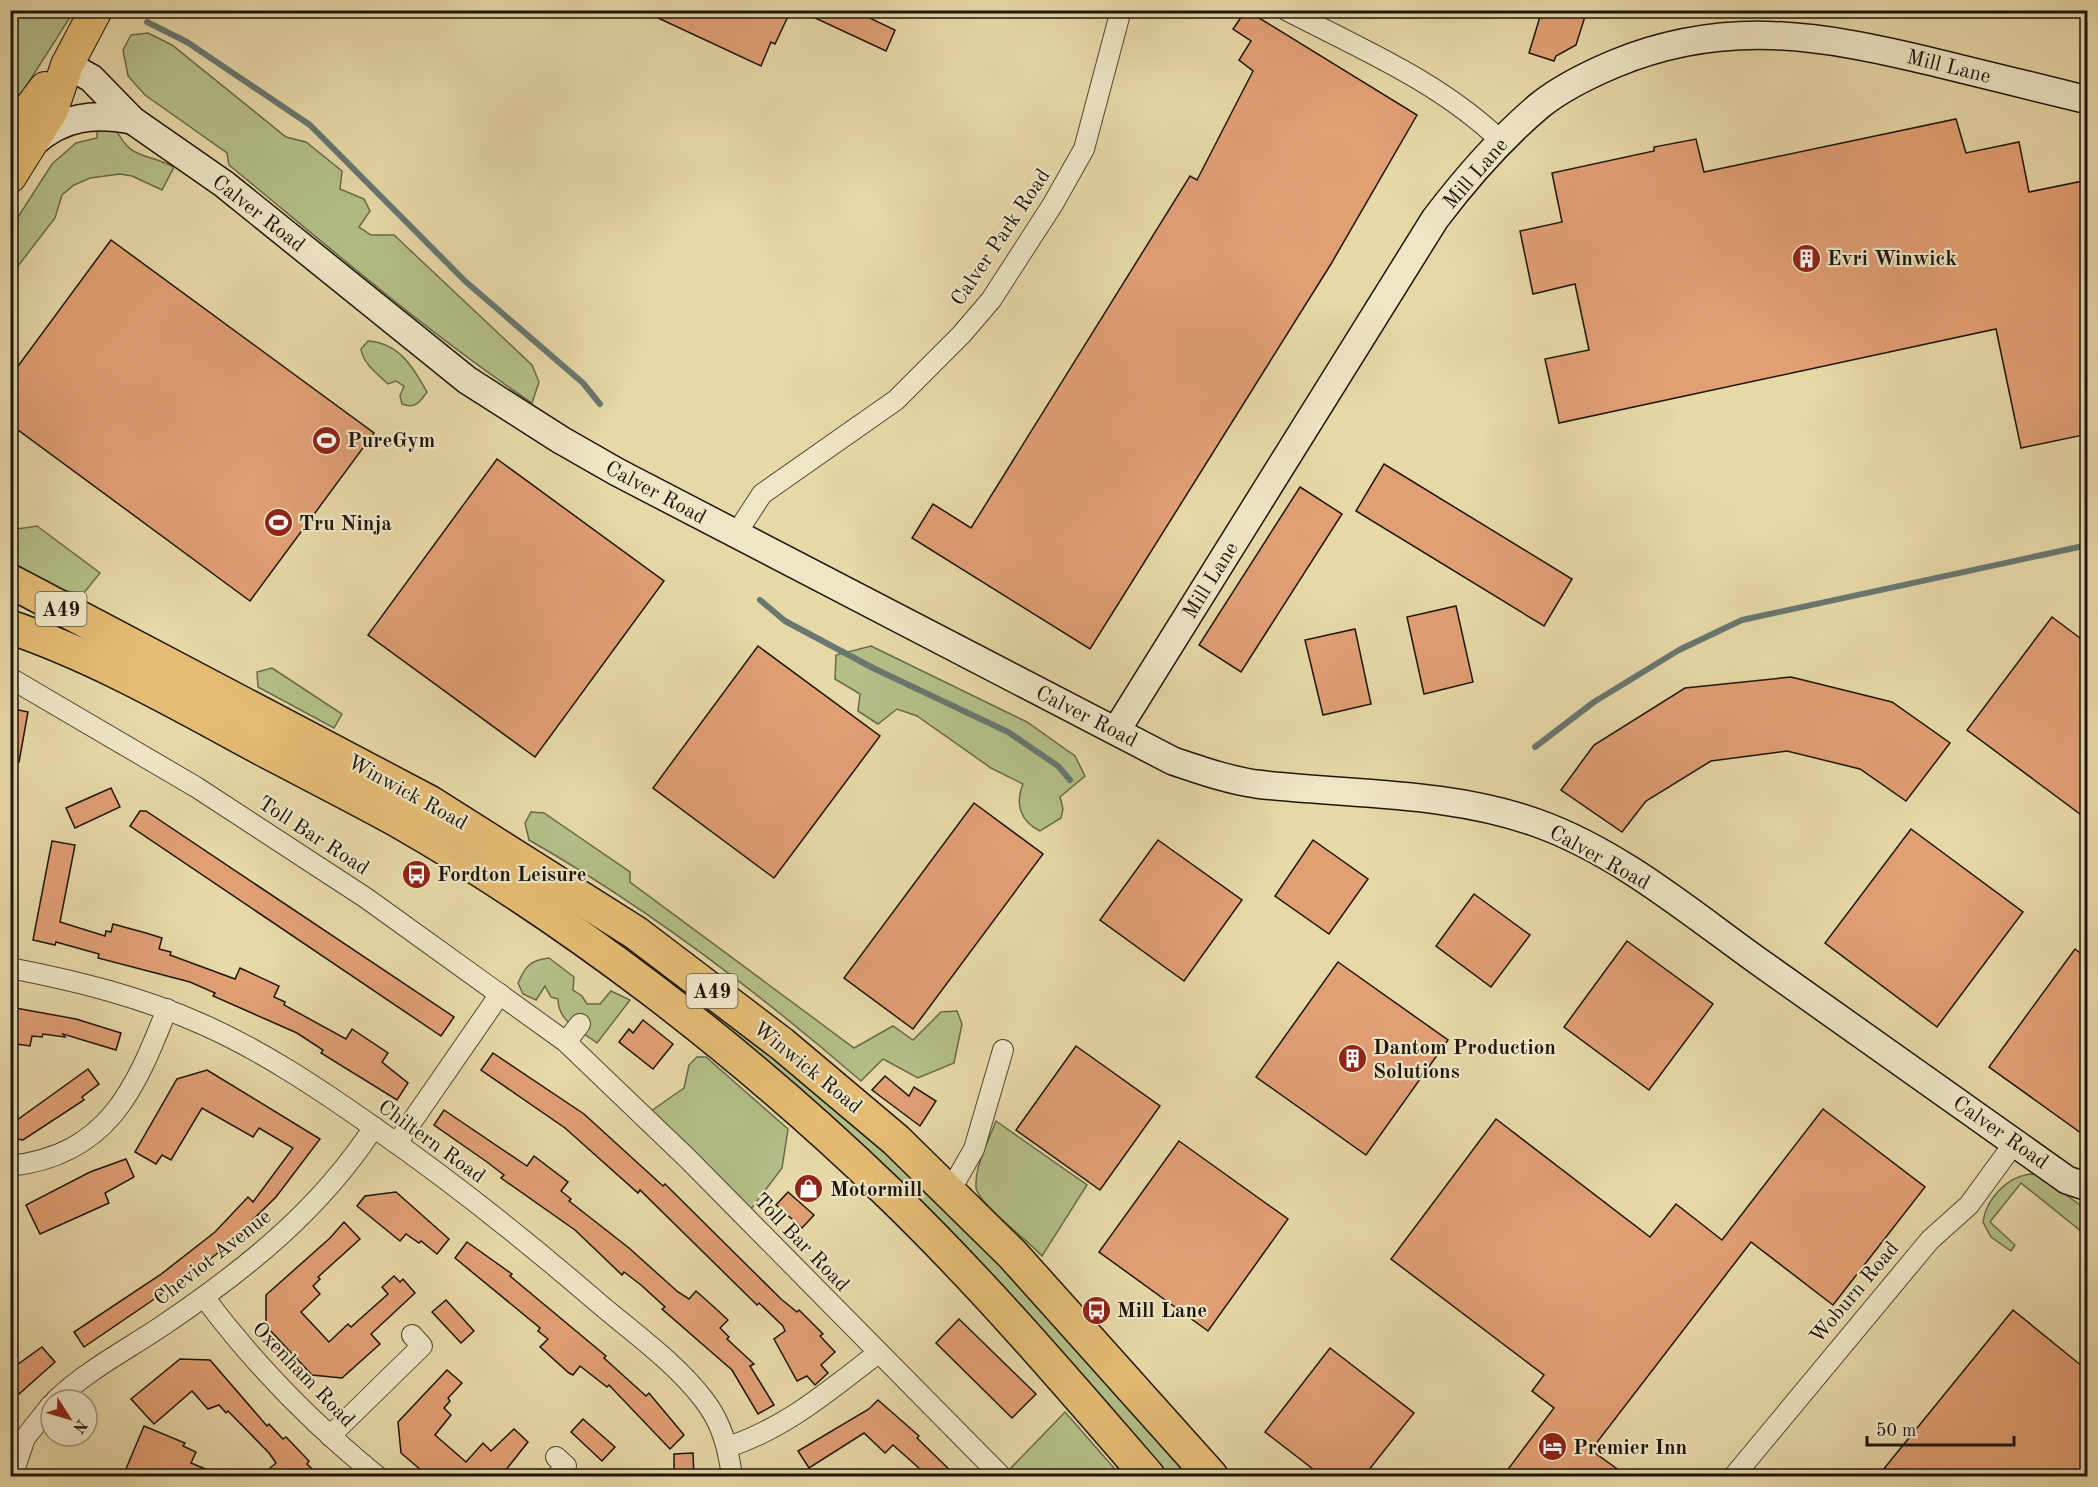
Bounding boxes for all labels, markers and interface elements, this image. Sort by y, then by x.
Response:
street label: Mill Lane [1904,47,1993,88]
street label: Mill Lane [1440,135,1512,213]
street label: Calver Park Road [948,165,1055,310]
street label: Calver Road [208,172,308,257]
building icon: Evri Winwick [1790,242,1822,274]
place label: Evri Winwick [1827,249,1957,270]
sports icon: PureGym [310,424,342,456]
place label: PureGym [347,431,435,452]
street label: Calver Road [601,458,709,529]
sports icon: Tru Ninja [262,507,294,539]
place label: Tru Ninja [299,514,392,535]
street label: Mill Lane [1180,539,1243,623]
road number: A49 [36,592,86,626]
street label: Calver Road [1032,683,1141,752]
street label: Winwick Road [344,752,471,835]
street label: Toll Bar Road [254,793,372,880]
street label: Calver Road [1546,822,1653,894]
bus stop icon: Fordton Leisure [400,858,432,890]
place label: Fordton Leisure [437,865,587,886]
road number: A49 [686,974,738,1008]
street label: Winwick Road [749,1018,865,1118]
place label: Dantom Production Solutions [1373,1038,1556,1083]
building icon: Dantom Production Solutions [1336,1043,1368,1075]
street label: Calver Road [1949,1093,2052,1174]
street label: Chiltern Road [374,1097,488,1188]
shop icon: Motormill [793,1173,825,1205]
place label: Motormill [830,1180,923,1201]
street label: Toll Bar Road [749,1190,853,1296]
street label: Cheviot Avenue [150,1206,275,1310]
street label: Woburn Road [1807,1238,1904,1348]
bus stop icon: Mill Lane [1080,1294,1112,1326]
place label: Mill Lane [1117,1301,1207,1322]
street label: Oxenham Road [248,1318,358,1432]
north arrow [39,1388,99,1448]
scale bar [1867,1409,2014,1447]
text: N [69,1416,89,1436]
text: 50 m [1876,1422,1916,1440]
hotel icon: Premier Inn [1536,1431,1568,1463]
place label: Premier Inn [1573,1438,1687,1459]

